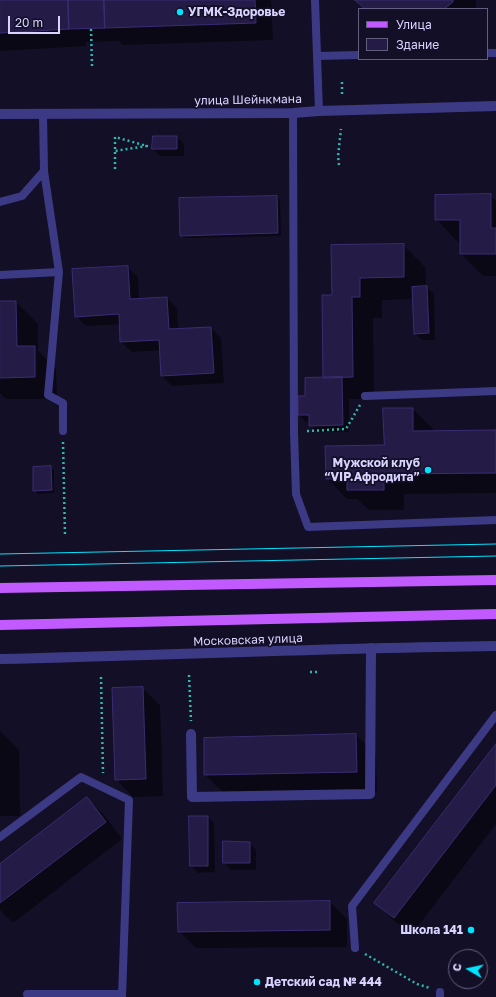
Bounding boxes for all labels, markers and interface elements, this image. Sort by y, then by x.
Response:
place label: УГМК-Здоровье [188,5,285,19]
marker: УГМК-Здоровье [175,7,185,17]
scale bar [10,8,62,34]
legend [358,8,488,60]
text: 20 m [15,15,43,30]
text: Улица [396,17,432,32]
text: Здание [396,37,439,52]
street label: улица Шейнкмана [194,92,302,108]
place label: Мужской клуб “VIP.Афродита” [324,456,420,484]
marker: Мужской клуб “VIP.Афродита” [423,465,433,475]
street label: Московская улица [193,631,303,649]
place label: Школа 141 [400,923,463,937]
marker: Школа 141 [466,925,476,935]
north arrow [448,949,488,989]
text: С [450,962,464,972]
place label: Детский сад № 444 [265,975,382,989]
marker: Детский сад № 444 [252,977,262,987]

